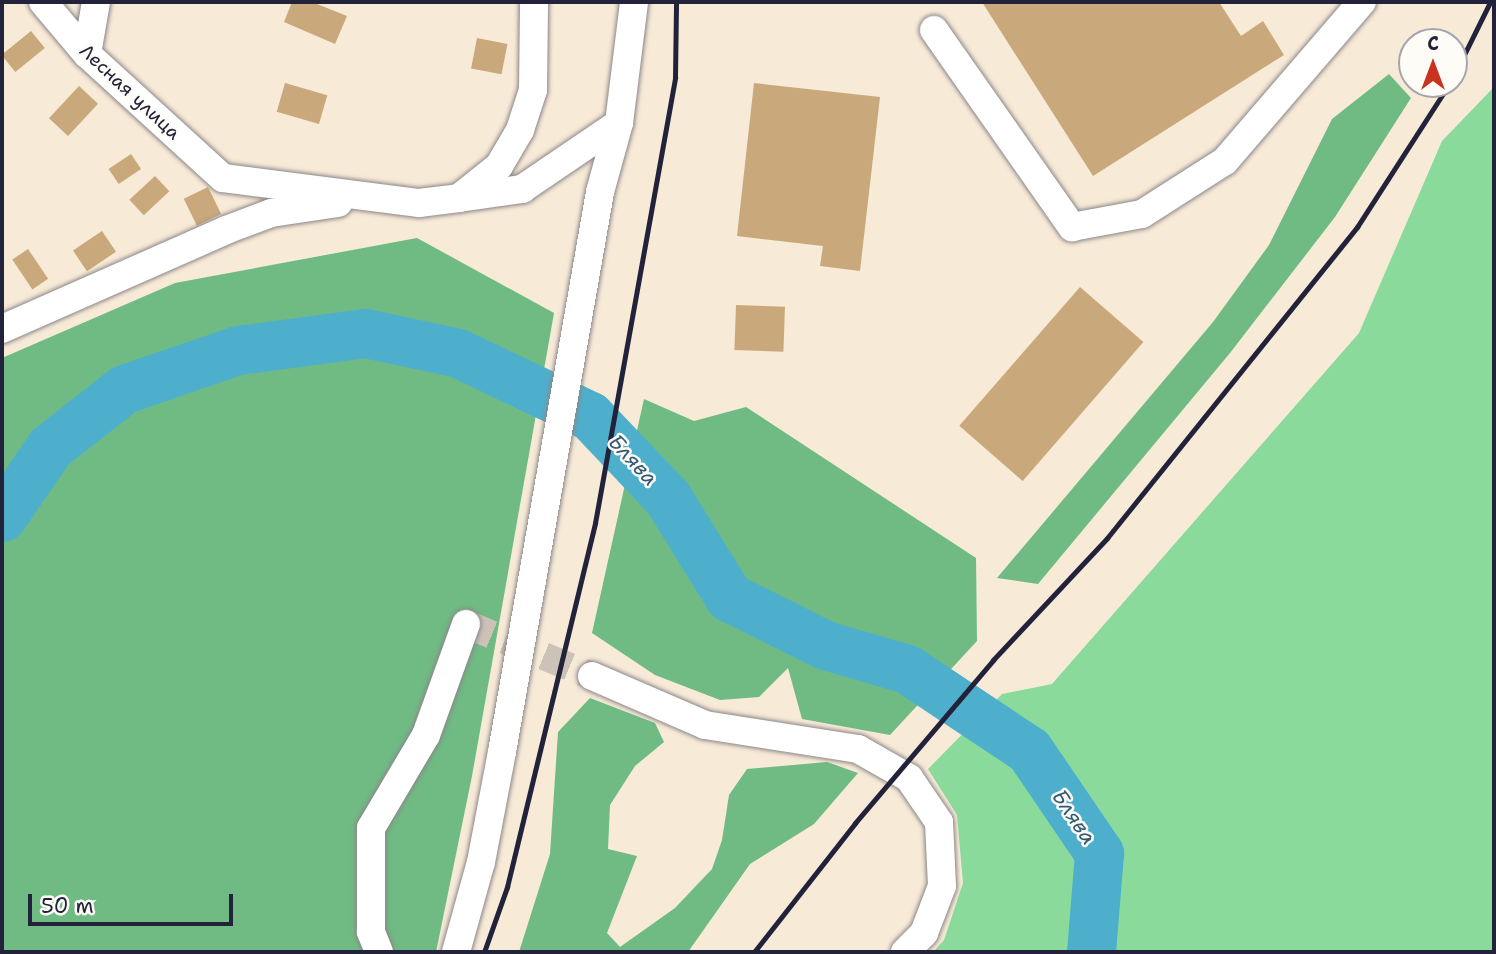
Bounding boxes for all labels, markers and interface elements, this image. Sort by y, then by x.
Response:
north arrow [1398,28,1468,98]
text: С [1427,31,1439,56]
street label: Лесная улица [75,40,185,144]
water label: Блява [603,429,663,491]
water label: Блява [1047,785,1101,849]
scale bar [32,880,236,924]
text: 50 m [41,892,94,920]

